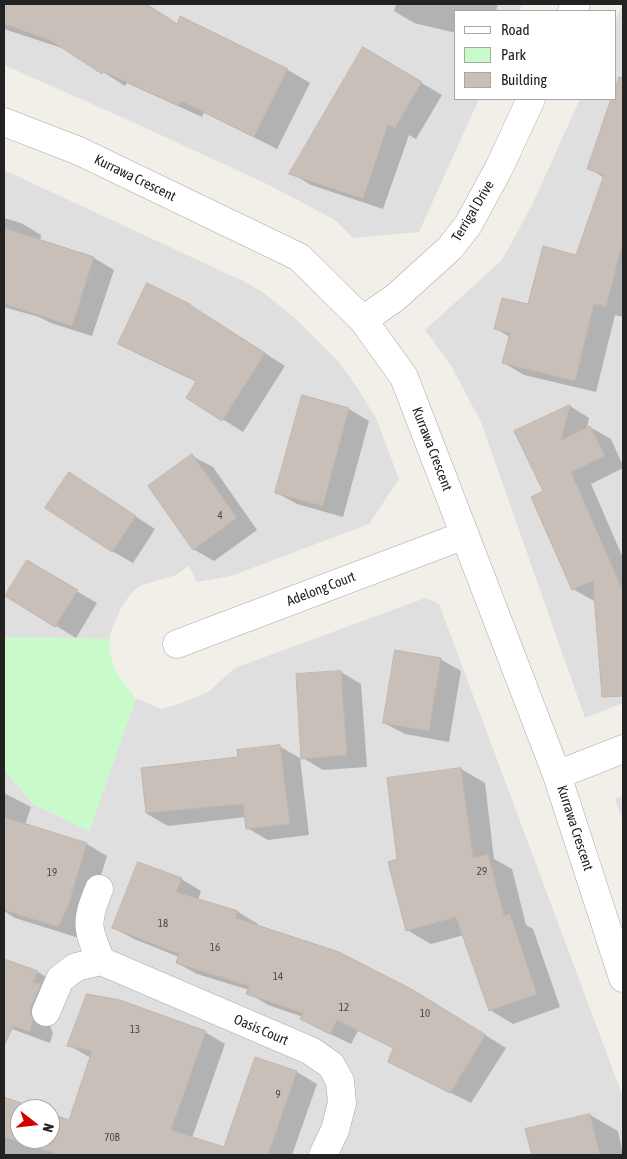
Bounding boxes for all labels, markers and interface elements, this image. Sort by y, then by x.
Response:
legend [454,10,617,100]
text: Road [501,21,530,38]
text: Park [501,46,526,63]
text: Building [501,71,547,88]
street label: Kurrawa Crescent [91,151,179,205]
street label: Terrigal Drive [448,177,498,245]
street label: Kurrawa Crescent [408,405,456,493]
house number: 4 [217,509,223,523]
street label: Adelong Court [284,568,358,610]
street label: Kurrawa Crescent [553,783,597,873]
house number: 29 [477,865,487,879]
house number: 19 [47,866,57,880]
house number: 18 [158,917,168,931]
house number: 16 [210,941,220,955]
house number: 14 [273,970,283,984]
house number: 12 [339,1001,349,1015]
house number: 10 [420,1007,430,1021]
street label: Oasis Court [231,1011,291,1049]
house number: 13 [130,1023,140,1037]
house number: 9 [275,1088,281,1102]
north arrow [10,1099,60,1149]
text: N [40,1122,57,1134]
house number: 70B [104,1131,120,1145]

